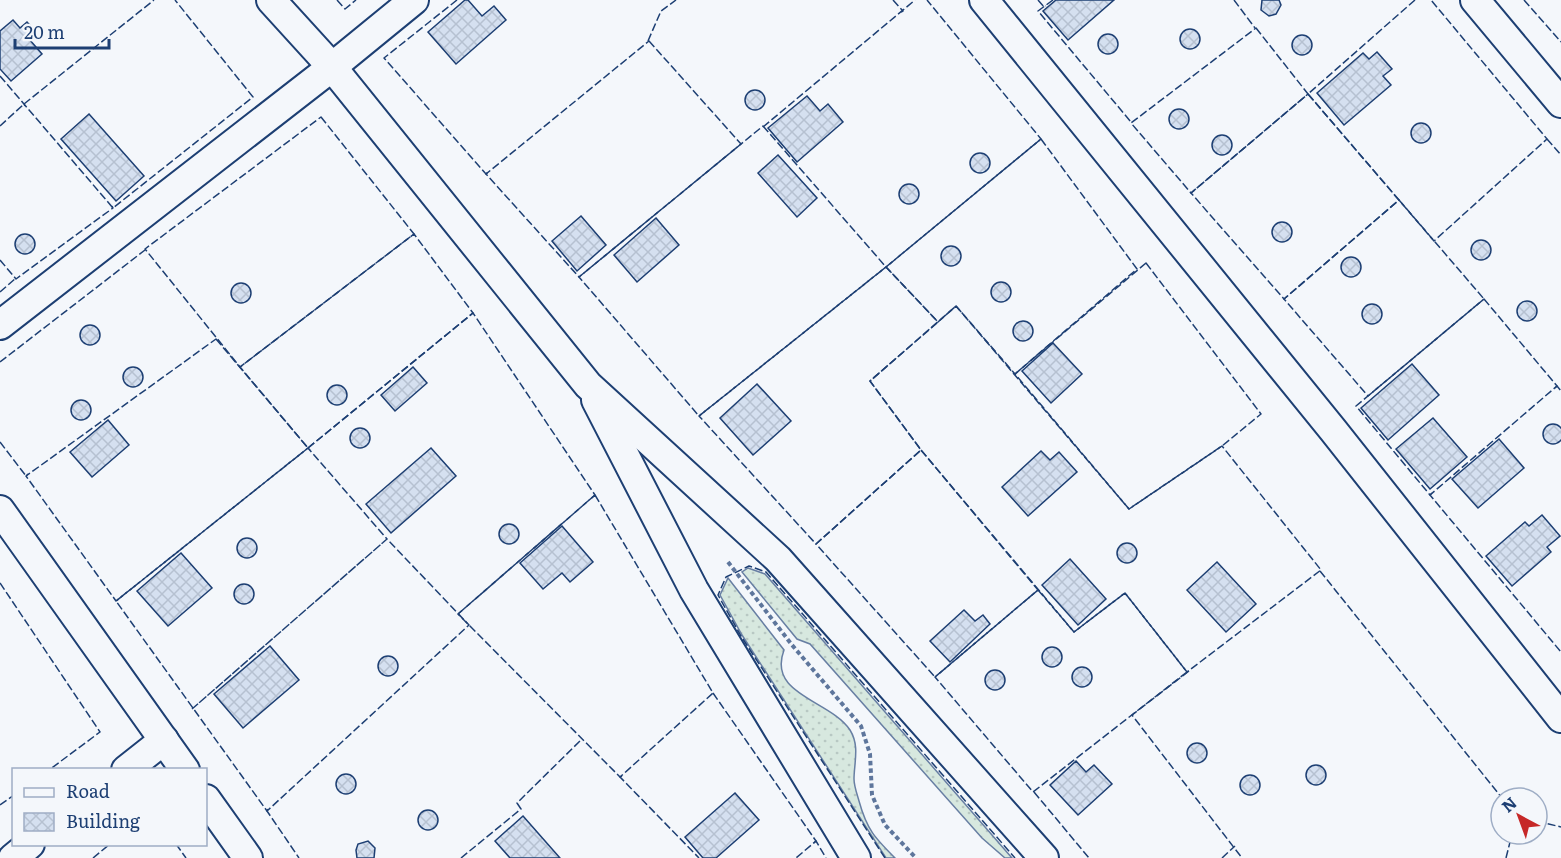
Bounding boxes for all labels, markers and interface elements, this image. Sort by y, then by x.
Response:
scale bar [15,12,110,50]
text: 20 m [24,18,65,45]
legend [12,768,207,846]
text: Road [66,777,110,804]
north arrow [1489,786,1549,846]
text: N [1496,790,1521,817]
text: Building [66,807,141,834]

